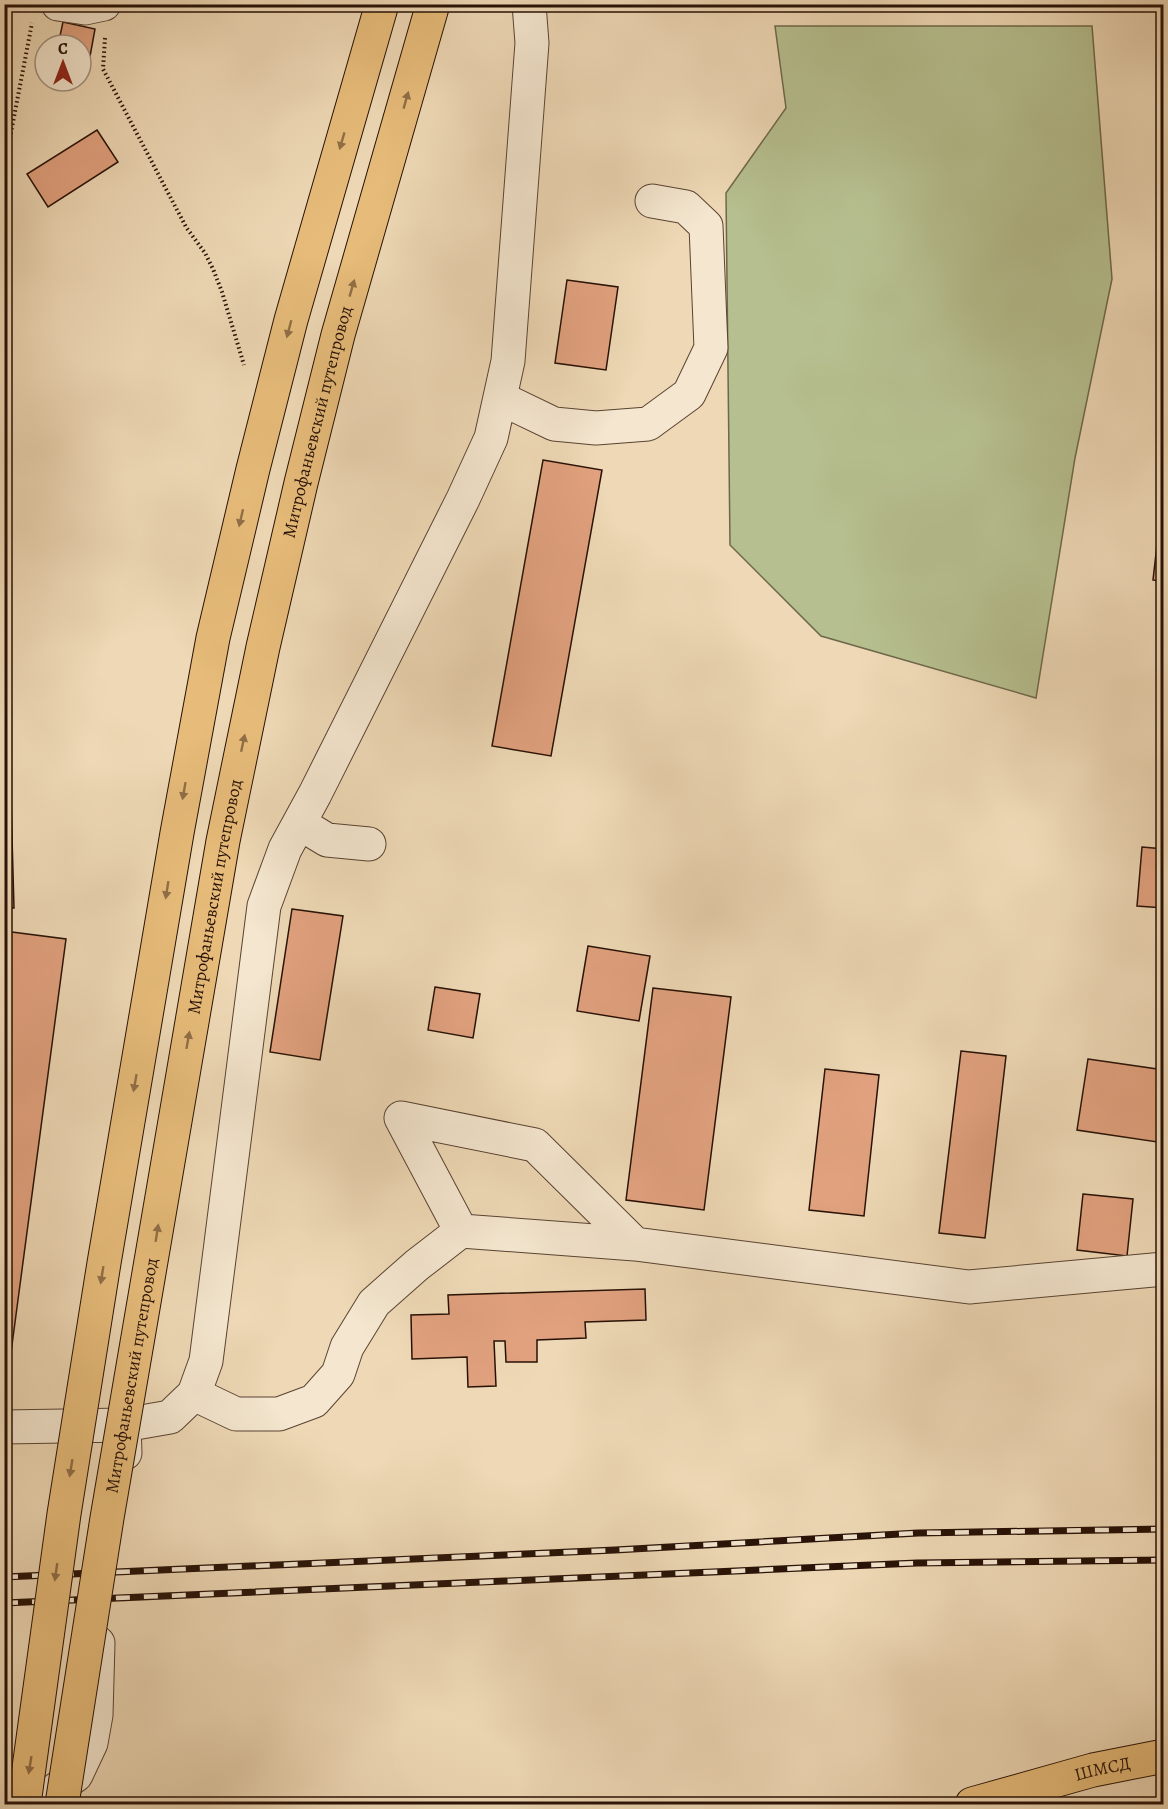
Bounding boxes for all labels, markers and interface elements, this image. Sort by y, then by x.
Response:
north arrow [33,33,93,93]
text: С [58,38,68,60]
one-way arrow [402,91,411,109]
one-way arrow [337,132,346,150]
one-way arrow [348,278,357,296]
street label: Митрофаньевский путепровод [277,303,358,540]
one-way arrow [284,320,293,338]
one-way arrow [236,509,246,527]
one-way arrow [239,733,248,752]
street label: Митрофаньевский путепровод [182,777,247,1016]
one-way arrow [180,782,189,801]
one-way arrow [162,881,171,900]
one-way arrow [184,1030,193,1049]
one-way arrow [130,1073,139,1092]
one-way arrow [152,1223,161,1242]
street label: Митрофаньевский путепровод [99,1256,163,1495]
one-way arrow [98,1266,107,1285]
one-way arrow [67,1458,76,1477]
one-way arrow [51,1563,61,1582]
street label: ШМСД [1071,1751,1132,1787]
one-way arrow [25,1756,34,1775]

